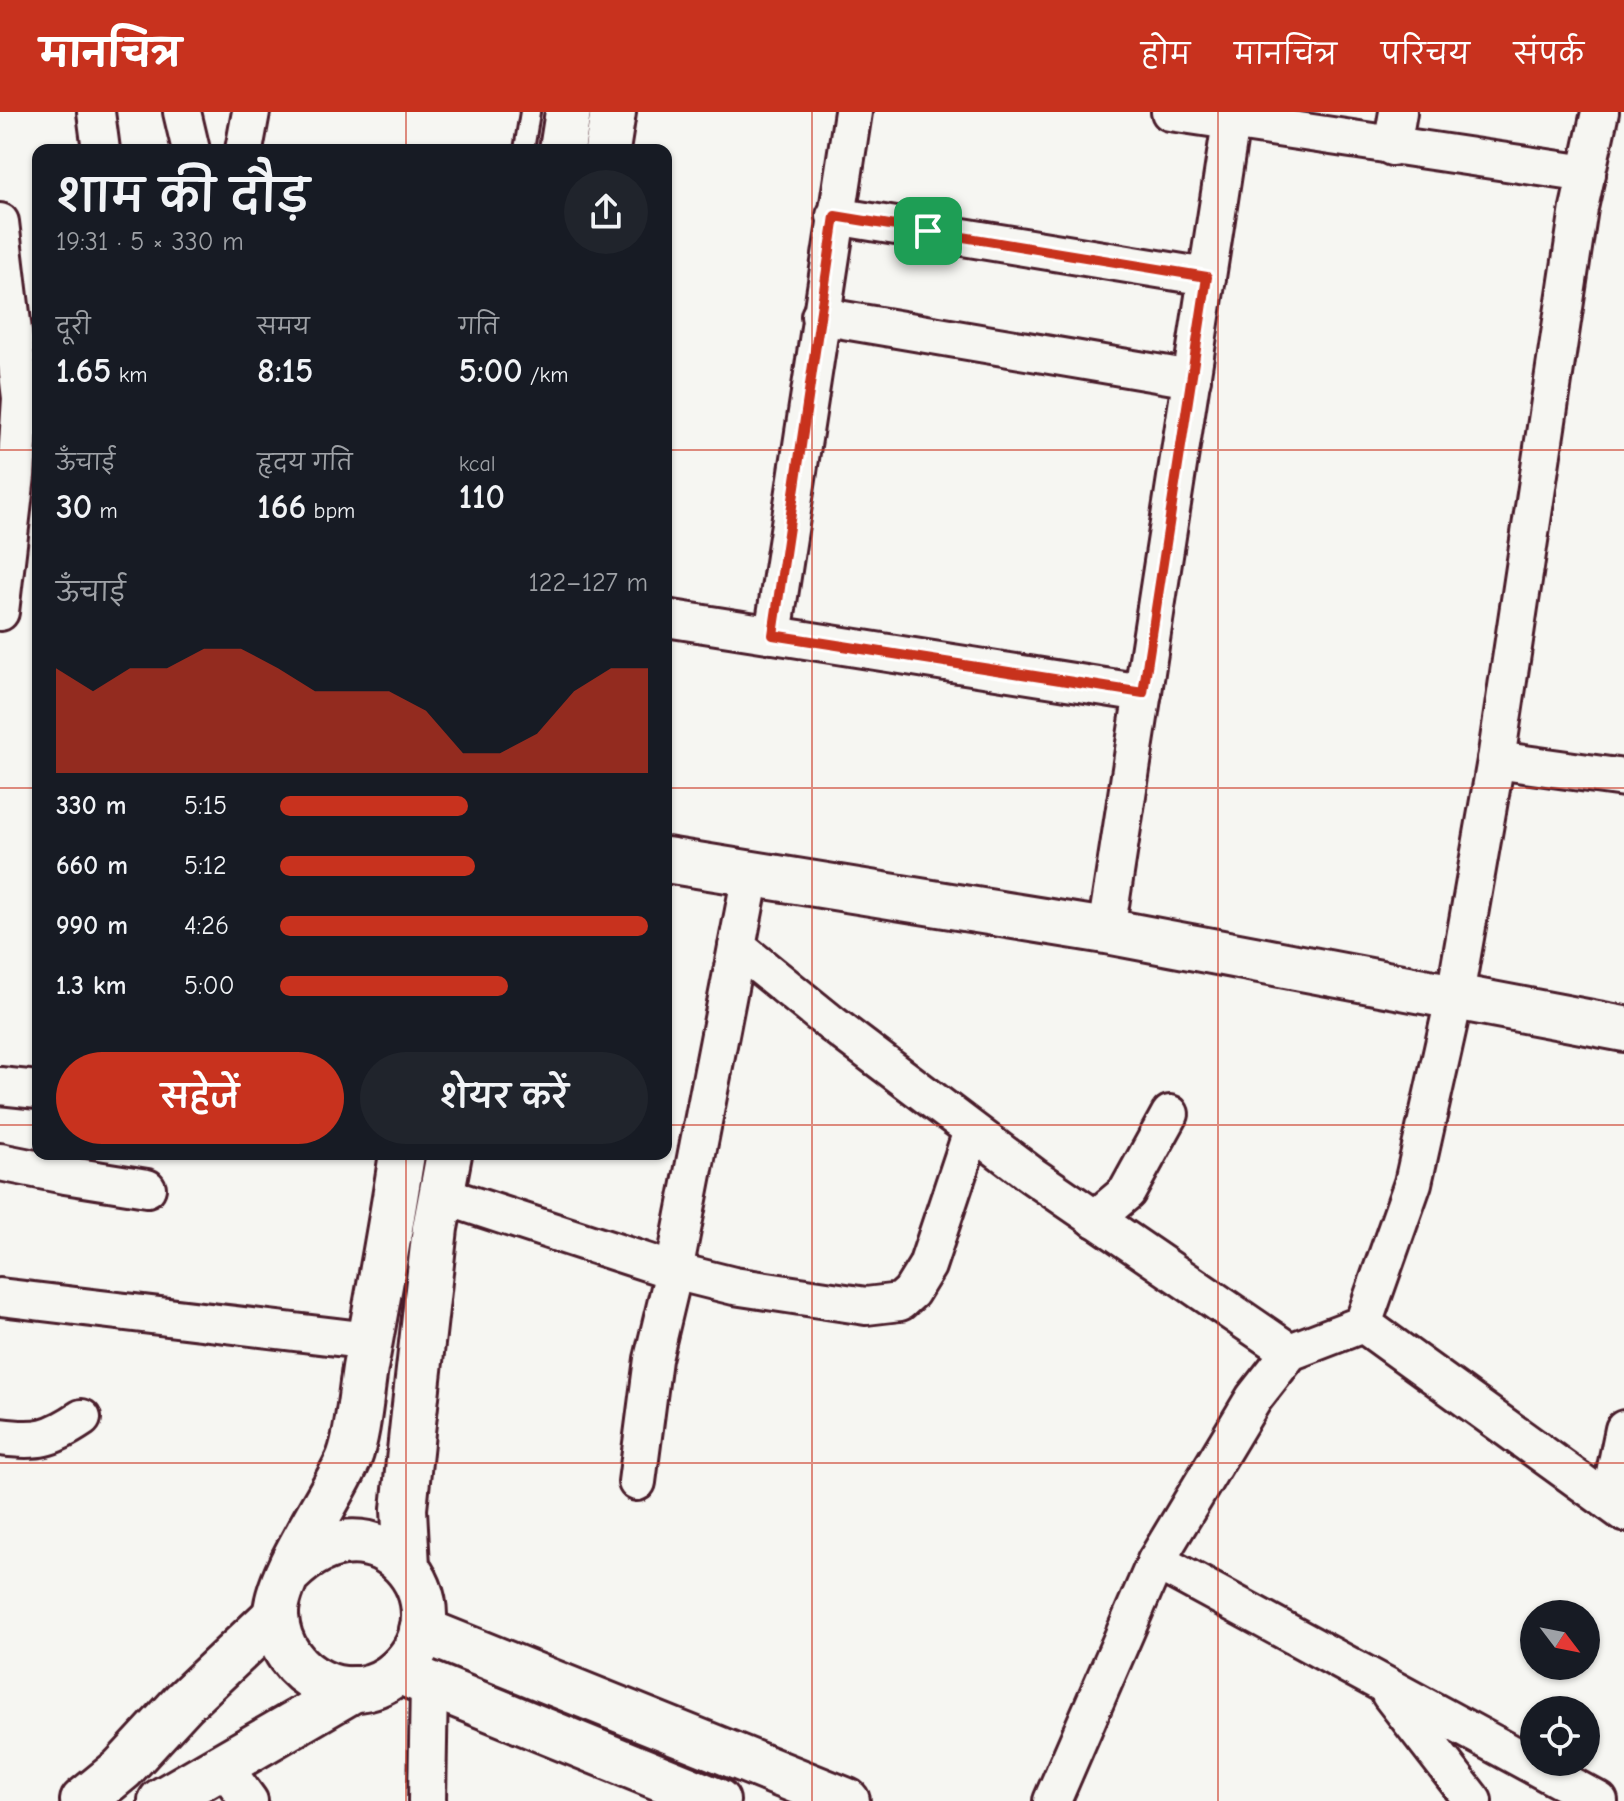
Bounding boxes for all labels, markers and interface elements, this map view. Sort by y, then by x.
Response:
text: मानचित्र [40,32,181,76]
text: होम [1141,39,1190,71]
text: मानचित्र [1234,39,1337,71]
text: परिचय [1381,39,1470,71]
text: संपर्क [1514,39,1584,71]
button: share [564,170,648,254]
text: शाम की दौड़ [56,171,309,222]
pin [894,197,962,265]
icon: arrive [906,209,950,253]
text: 19:31 · 5 × 330 m [56,227,244,257]
text: दूरी [56,314,91,340]
text: समय [257,314,310,340]
text: गति [459,314,499,340]
text: 1.65 [56,351,111,391]
text: 8:15 [257,351,313,391]
text: 5:00 [459,351,523,391]
text: km [111,362,148,388]
text: /km [523,362,568,388]
text: ऊँचाई [56,450,115,476]
text: हृदय गति [257,450,352,476]
text: kcal [459,451,496,477]
text: 110 [459,477,505,517]
text: 30 [56,487,92,527]
text: 166 [257,487,306,527]
text: m [92,498,118,524]
text: bpm [306,498,355,524]
text: 122–127 m [529,568,648,598]
text: ऊँचाई [56,578,126,608]
text: 330 m [56,791,126,821]
text: 5:15 [184,791,227,821]
text: 660 m [56,851,128,881]
text: 5:12 [184,851,227,881]
text: 990 m [56,911,128,941]
text: 4:26 [184,911,229,941]
text: 1.3 km [56,971,126,1001]
text: 5:00 [184,971,234,1001]
button: सहेजें [56,1052,344,1144]
button: शेयर करें [360,1052,648,1144]
north arrow [1520,1600,1600,1680]
map controls [1520,1600,1600,1776]
button: locate [1520,1696,1600,1776]

